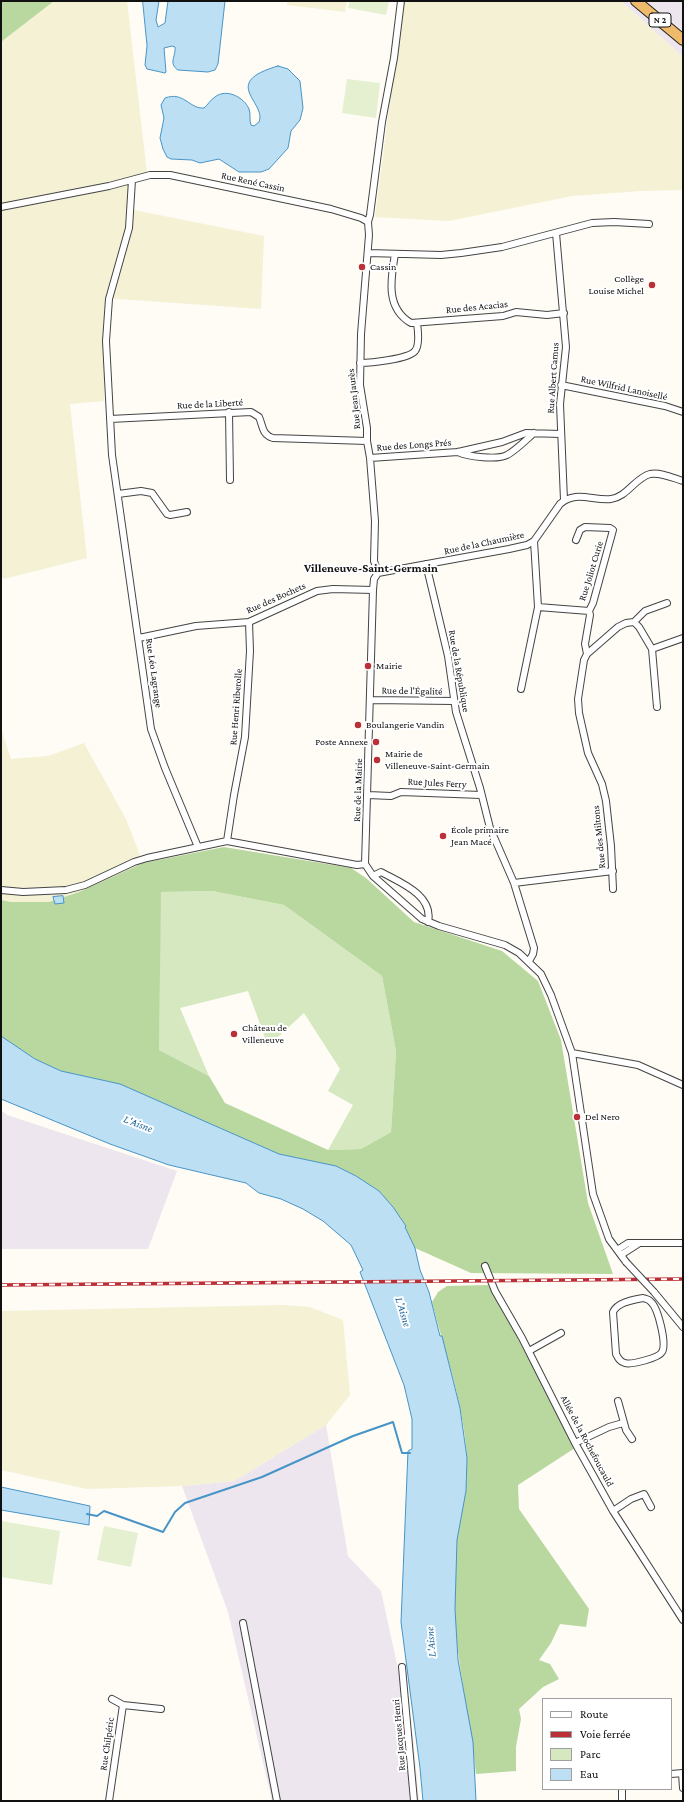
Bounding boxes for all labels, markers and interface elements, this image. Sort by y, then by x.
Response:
road number: N 2 [649,13,671,27]
street label: Rue René Cassin [220,169,286,195]
place label: Cassin [370,261,396,273]
marker: Cassin [357,262,367,272]
place label: Collège Louise Michel [589,273,644,296]
marker: Collège Louise Michel [647,280,657,290]
street label: Rue des Acacias [445,298,509,316]
street label: Rue Albert Camus [545,342,561,414]
street label: Rue Jean Jaurès [345,368,363,430]
street label: Rue Wilfrid Lanoisellé [580,373,668,403]
street label: Rue de la Liberté [177,396,243,412]
street label: Rue des Longs Prés [376,436,452,454]
street label: Rue de la Chaumière [443,529,525,557]
street label: Rue Joliot Curie [576,540,606,602]
district label: Villeneuve-Saint-Germain [304,561,438,575]
street label: Rue des Bochets [244,580,308,616]
street label: Rue de la République [446,629,472,713]
street label: Rue Léo Lagrange [143,637,165,709]
place label: Mairie [376,660,402,672]
marker: Mairie [363,661,373,671]
street label: Rue Henri Riberolle [227,668,245,746]
street label: Rue de l'Égalité [381,684,443,698]
place label: Boulangerie Vandin [366,719,444,731]
marker: Boulangerie Vandin [353,720,363,730]
place label: Poste Annexe [315,736,368,748]
marker: Poste Annexe [371,737,381,747]
place label: Mairie de Villeneuve-Saint-Germain [385,748,490,772]
marker: Mairie de Villeneuve-Saint-Germain [372,755,382,765]
street label: Rue de la Mairie [351,758,365,822]
street label: Rue Jules Ferry [407,775,467,791]
street label: Rue des Miltons [590,805,608,869]
place label: École primaire Jean Macé [451,824,509,848]
marker: École primaire Jean Macé [438,831,448,841]
place label: Château de Villeneuve [242,1022,287,1046]
marker: Château de Villeneuve [229,1029,239,1039]
place label: Del Nero [585,1111,620,1123]
water label: L'Aisne [122,1112,154,1136]
marker: Del Nero [572,1112,582,1122]
water label: L'Aisne [392,1296,414,1328]
street label: Allée de la Rochefoucauld [558,1393,616,1489]
water label: L'Aisne [423,1626,439,1658]
legend [542,1698,672,1790]
street label: Rue Jacques Henri [390,1699,408,1771]
text: Route [580,1707,608,1721]
street label: Rue Chilpéric [97,1717,117,1771]
text: Voie ferrée [580,1727,631,1741]
text: Parc [580,1747,600,1761]
text: Eau [580,1767,598,1781]

